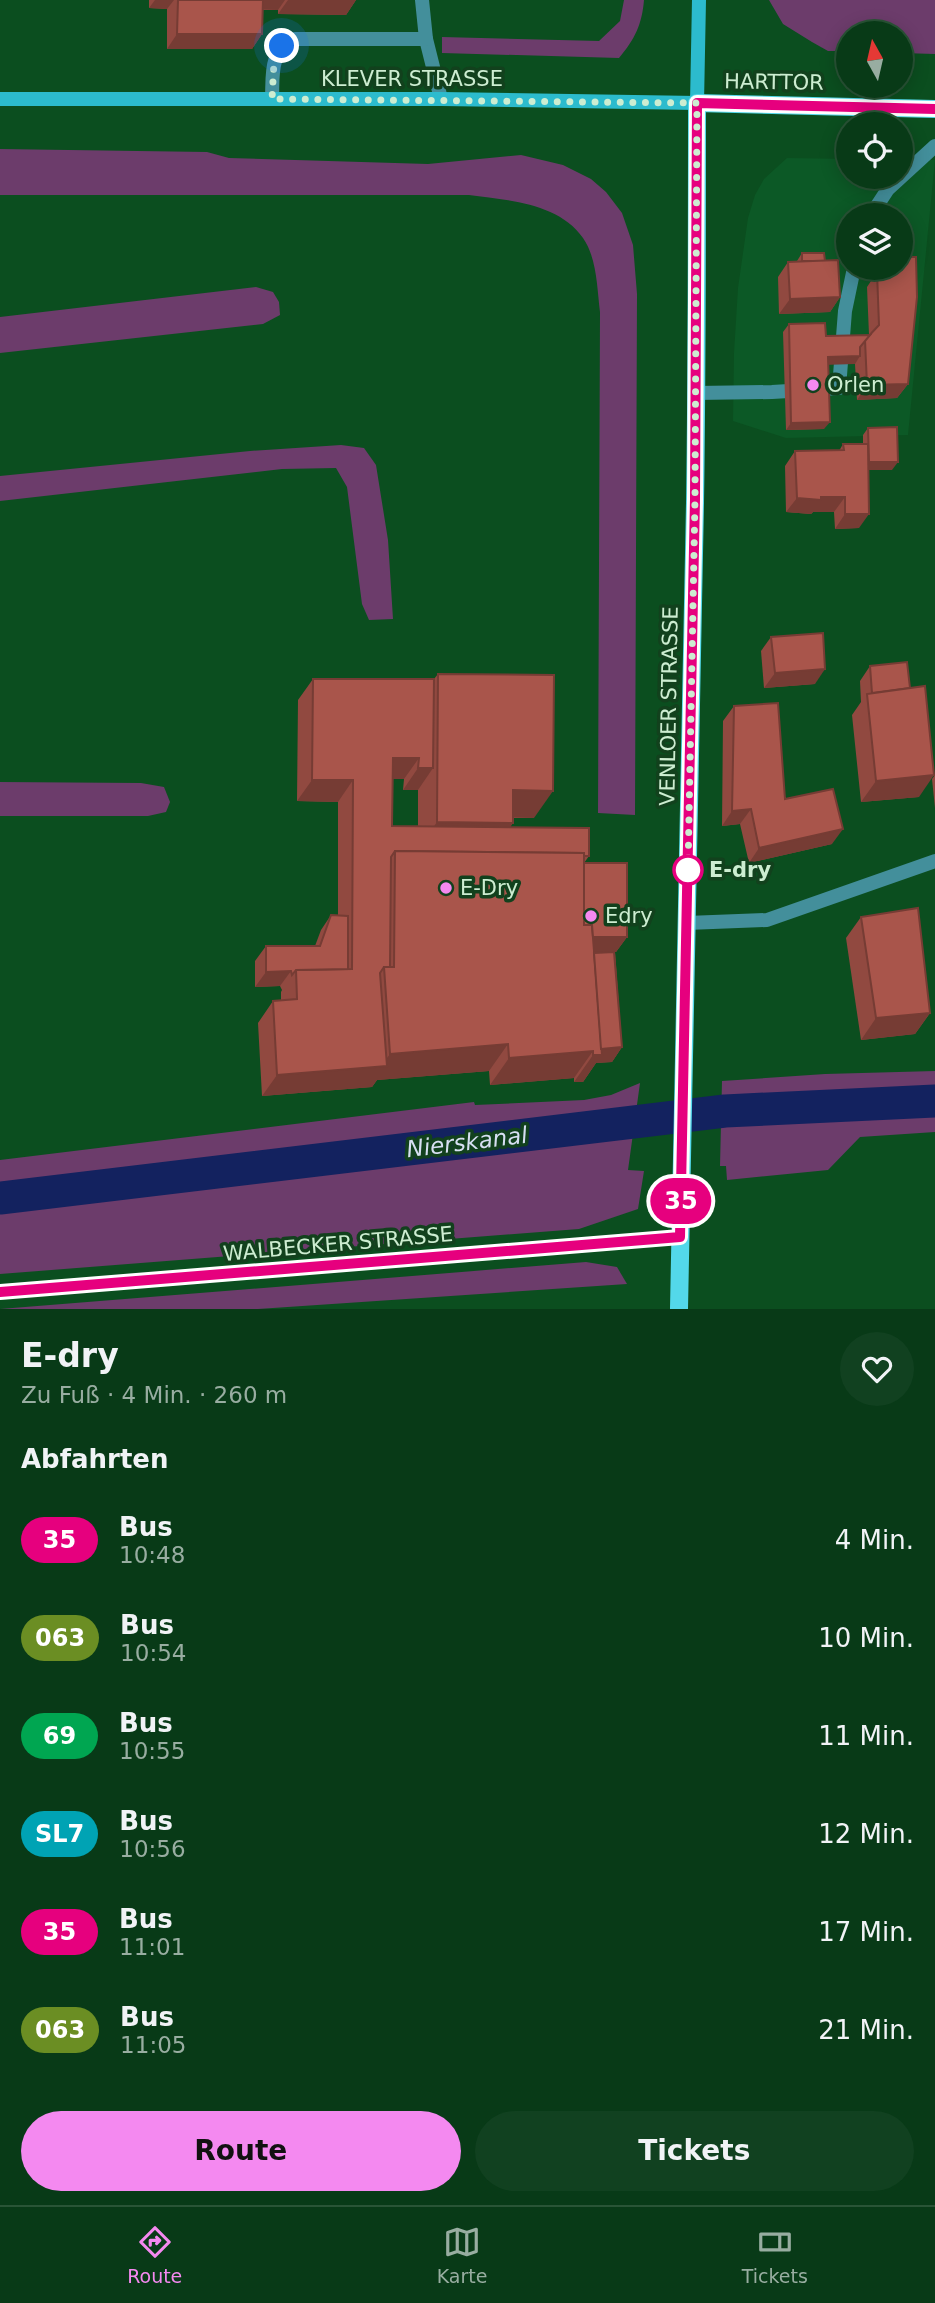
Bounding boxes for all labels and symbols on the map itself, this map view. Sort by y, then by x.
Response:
north arrow [836,21,914,98]
your location [264,28,299,63]
street label: KLEVER STRASSE [321,67,503,91]
street label: HARTTOR [724,69,824,95]
place label: Orlen [827,373,884,397]
marker: Orlen [805,377,821,393]
street label: VENLOER STRASSE [655,606,683,806]
marker: E-dry [673,855,703,885]
place label: E-dry [709,858,771,882]
place label: E-Dry [460,876,518,900]
marker: E-Dry [438,880,454,896]
place label: Edry [605,904,653,928]
marker: Edry [583,908,599,924]
water label: Nierskanal [405,1122,530,1162]
line badge: 35 [650,1178,712,1224]
street label: WALBECKER STRASSE [222,1222,454,1266]

